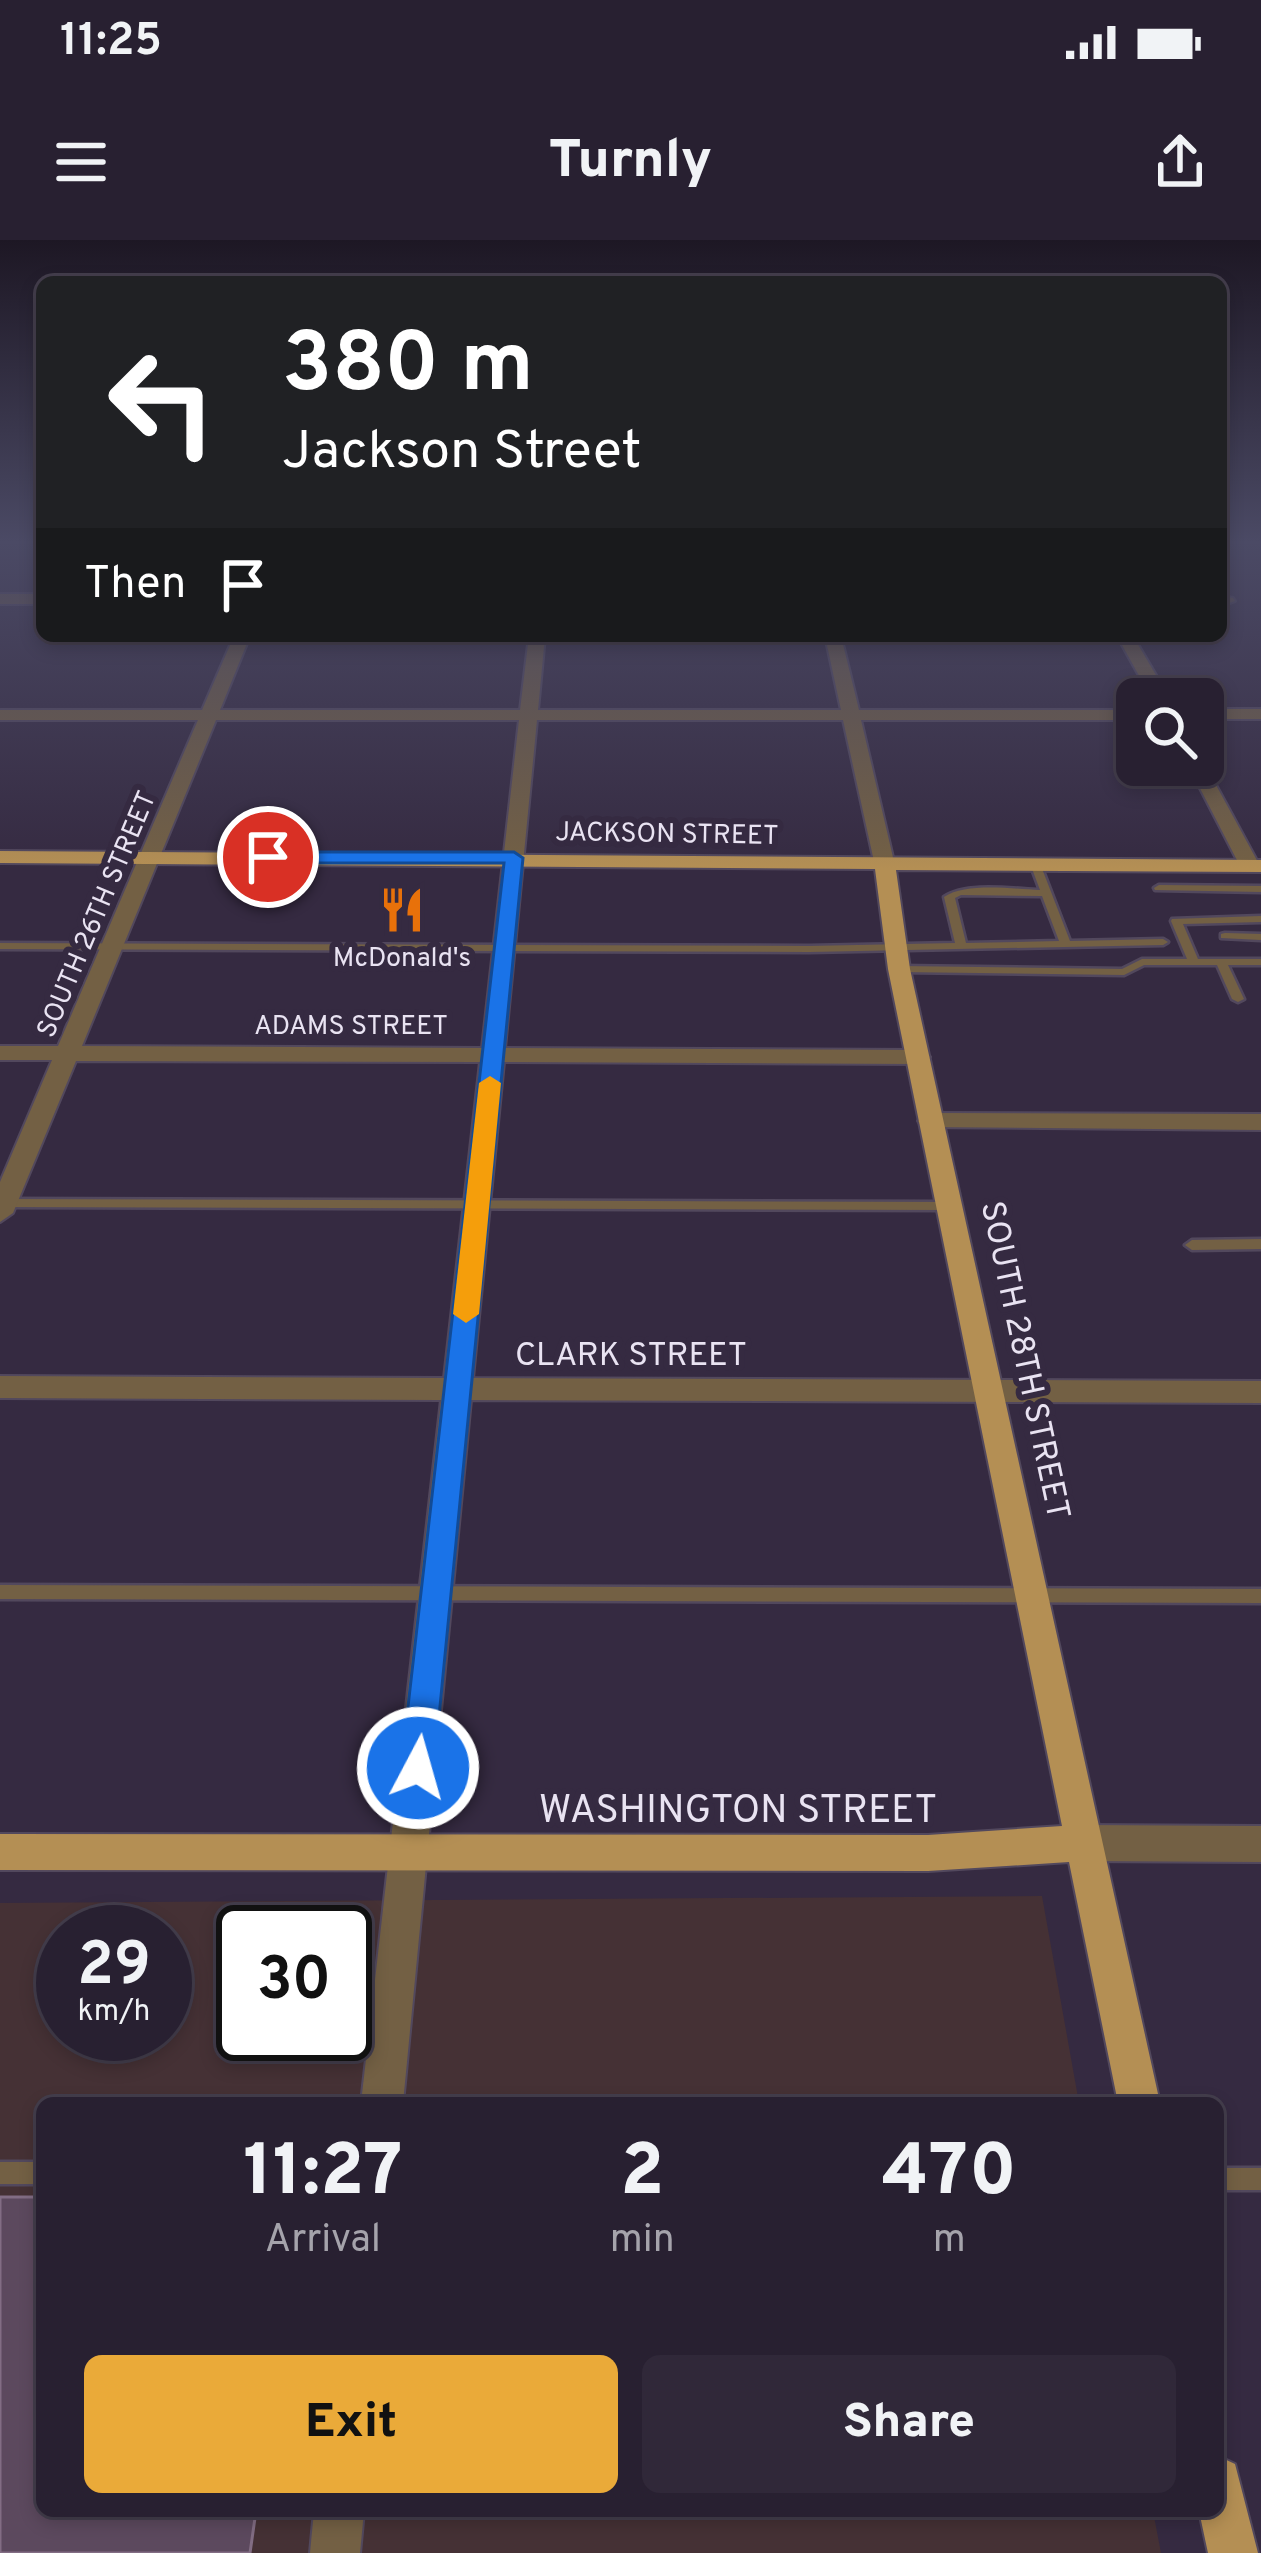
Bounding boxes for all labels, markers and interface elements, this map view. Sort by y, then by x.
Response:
text: 11:25 [60,14,162,71]
text: Turnly [549,128,712,197]
icon: menu [48,129,114,195]
icon: share [1147,129,1213,195]
text: 380 m [282,315,534,421]
icon: left [84,324,240,480]
text: Jackson Street [282,419,642,488]
icon: arrive [210,552,276,618]
text: Then [84,557,186,614]
map controls [1116,678,1224,786]
button: search [1116,678,1224,786]
street label: SOUTH 26TH STREET [30,786,165,1043]
pin [217,806,319,908]
street label: JACKSON STREET [555,816,779,854]
icon: arrive [235,824,301,890]
restaurant icon: McDonald's [377,885,427,935]
place label: McDonald's [333,942,471,976]
street label: ADAMS STREET [254,1010,448,1044]
street label: SOUTH 28TH STREET [969,1198,1077,1524]
street label: CLARK STREET [515,1336,747,1378]
position arrow [355,1705,481,1831]
street label: WASHINGTON STREET [539,1788,937,1837]
speed limit sign: 30 [216,1905,372,2061]
text: 29 [77,1930,151,2006]
text: km/h [78,1994,150,2031]
text: 11:27 [243,2129,402,2221]
text: 2 [620,2129,664,2221]
text: 470 [882,2129,1017,2221]
text: Arrival [265,2217,381,2266]
text: min [610,2217,675,2266]
text: m [933,2217,966,2266]
button: Exit [84,2355,618,2493]
button: Share [642,2355,1176,2493]

